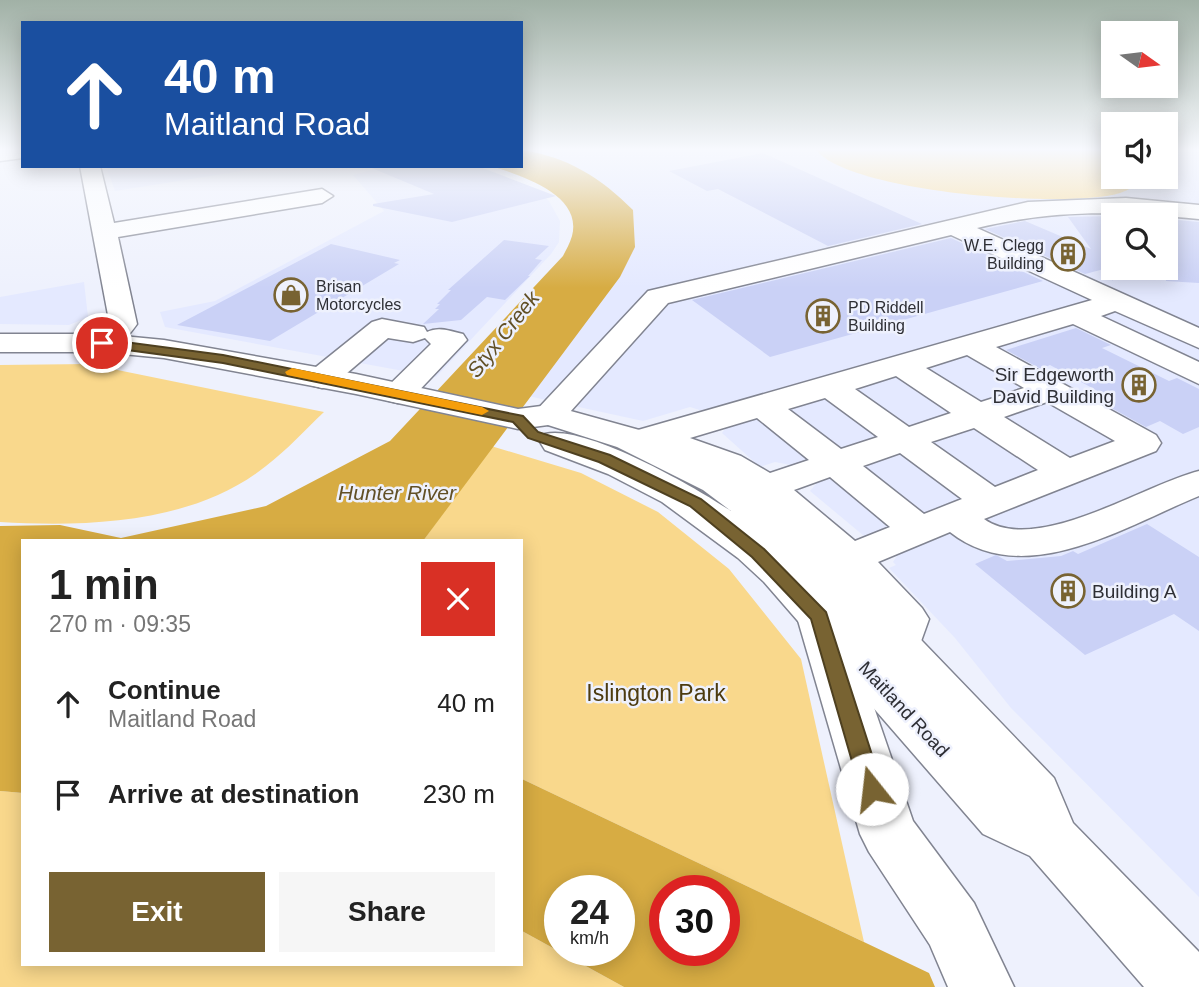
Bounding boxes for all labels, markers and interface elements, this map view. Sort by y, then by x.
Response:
north arrow [1101,21,1178,98]
map controls [1101,21,1178,280]
icon: ahead [49,49,140,140]
text: 40 m [164,49,276,103]
text: Maitland Road [164,106,370,142]
button: sound [1101,112,1178,189]
button: search [1101,203,1178,280]
building icon: W.E. Clegg Building [1049,235,1087,273]
place label: W.E. Clegg Building [964,237,1044,272]
shop icon: Brisan Motorcycles [272,276,310,314]
place label: Brisan Motorcycles [316,278,401,313]
water label: Styx Creek [462,285,545,382]
building icon: PD Riddell Building [804,297,842,335]
place label: PD Riddell Building [848,299,924,334]
pin [72,313,132,373]
icon: arrive [83,324,121,362]
place label: Sir Edgeworth David Building [993,364,1114,407]
building icon: Sir Edgeworth David Building [1120,366,1158,404]
water label: Hunter River [338,481,457,504]
text: 1 min [49,561,159,608]
button: close [421,562,495,636]
building icon: Building A [1049,572,1087,610]
place label: Building A [1092,581,1177,602]
text: 270 m · 09:35 [49,611,191,637]
street label: Maitland Road [855,657,953,761]
text: Continue [108,675,221,705]
park label: Islington Park [586,680,726,706]
icon: ahead [49,685,87,723]
text: 40 m [437,688,495,718]
text: Maitland Road [108,706,256,732]
position arrow [835,752,909,826]
icon: arrive [49,776,87,814]
text: Arrive at destination [108,779,359,809]
text: 230 m [423,779,495,809]
button: Exit [49,872,265,952]
button: Share [279,872,495,952]
speed limit sign: 30 [649,875,740,966]
text: 24 [570,892,609,931]
text: km/h [570,928,609,948]

